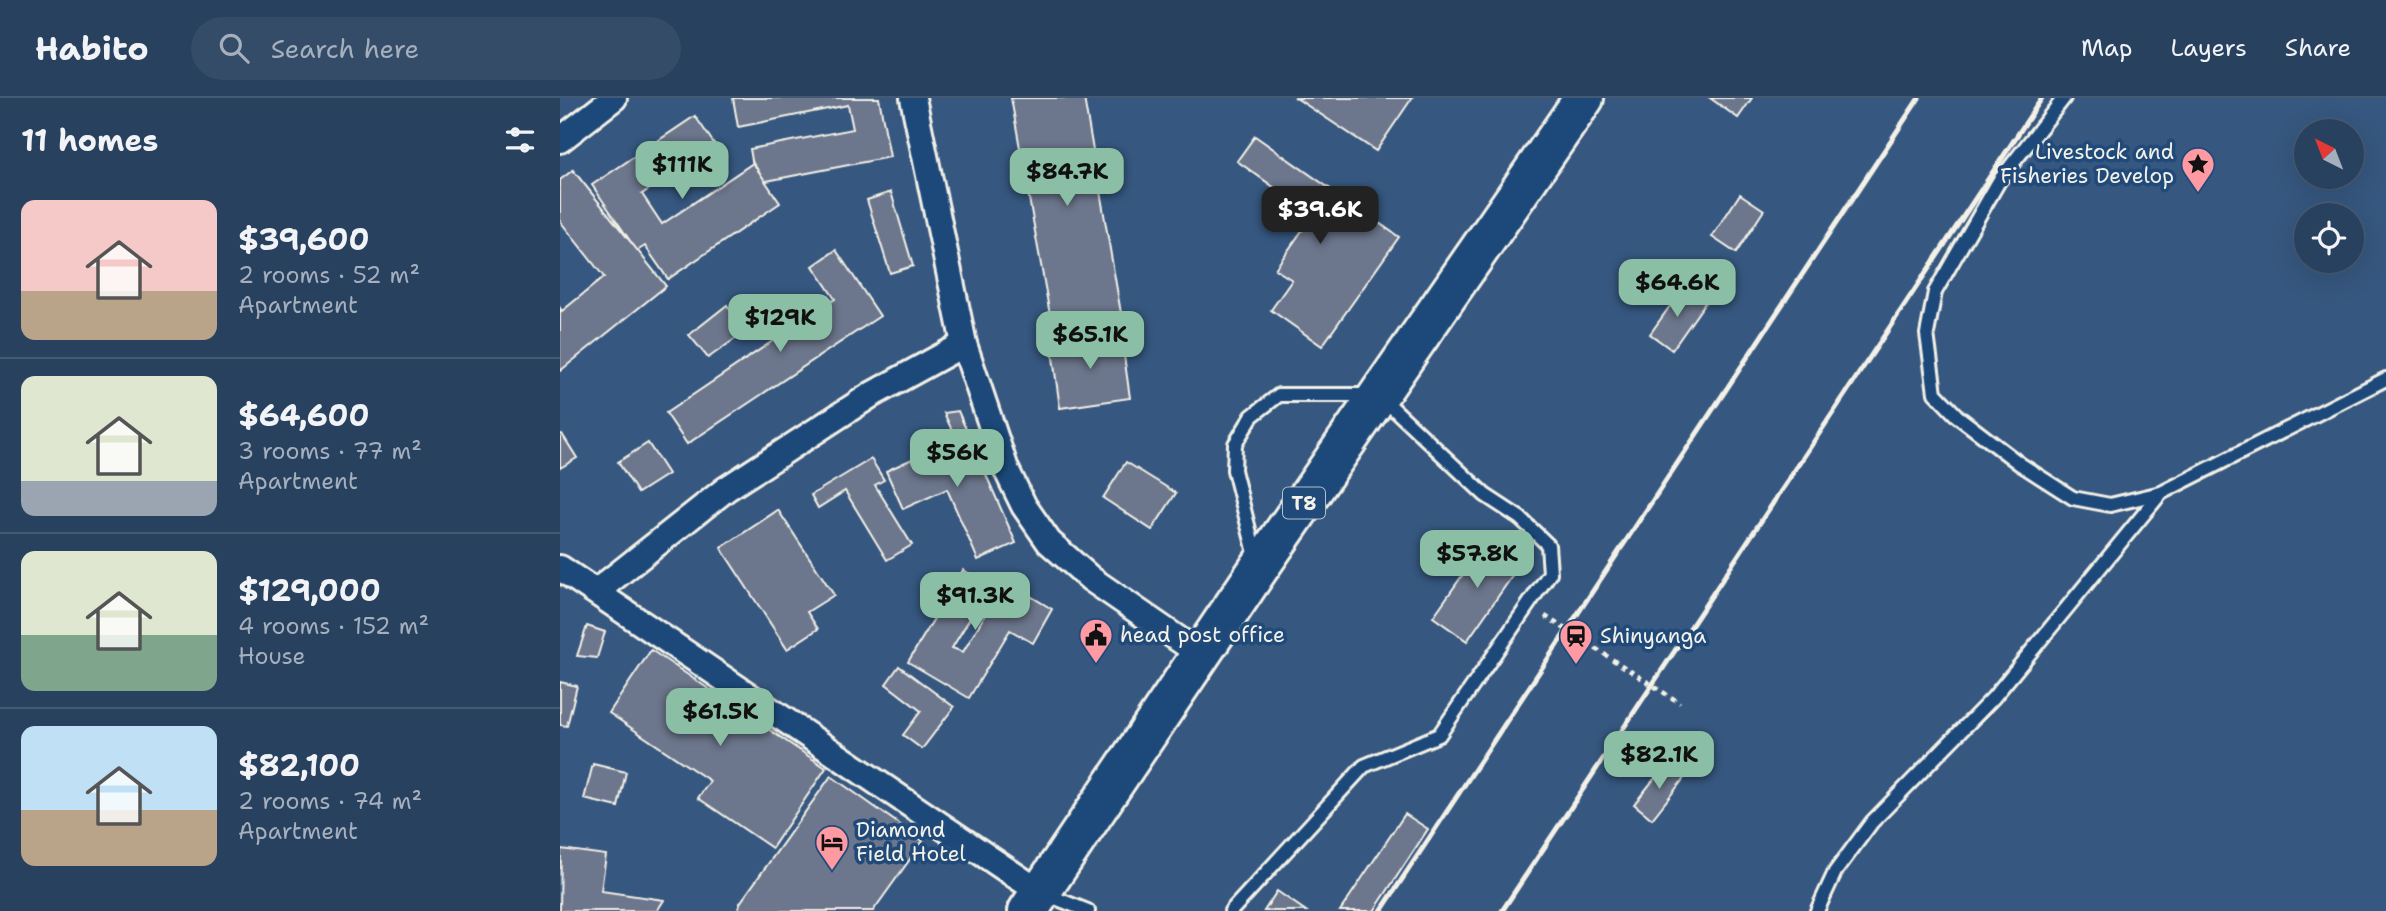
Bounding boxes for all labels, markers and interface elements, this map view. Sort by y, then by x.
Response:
search box [191,17,681,80]
text: Habito [35,26,149,71]
icon: search [215,29,253,67]
text: Search here [271,31,419,66]
text: Map [2081,32,2132,64]
text: Layers [2170,32,2247,64]
text: Share [2285,32,2351,64]
north arrow [2294,119,2364,189]
map controls [2294,119,2364,273]
text: 11 homes [21,120,158,161]
icon: filters [501,121,539,159]
place label: Livestock and Fisheries Develop [2000,138,2174,190]
pin: $111K [633,141,731,201]
place icon: Livestock and Fisheries Develop [2179,145,2217,194]
pin: $84.7K [1010,148,1124,208]
text: $111K [652,149,712,179]
text: $84.7K [1026,156,1108,186]
pin: $39.6K [1263,186,1377,246]
text: $39.6K [1278,194,1362,224]
button: locate [2294,203,2364,273]
text: $39,600 [238,219,369,260]
icon: home [77,228,161,312]
text: 2 rooms · 52 m² [238,260,420,290]
pin: $64.6K [1620,260,1734,319]
text: $64.6K [1635,267,1719,297]
text: Apartment [238,290,358,320]
pin: $129K [731,294,829,354]
text: $129K [744,302,816,332]
pin: $65.1K [1033,312,1147,371]
text: $65.1K [1052,319,1128,349]
text: $64,600 [238,395,369,436]
icon: home [77,404,161,488]
pin: $56K [916,430,998,489]
text: 3 rooms · 77 m² [238,436,422,466]
text: $56K [926,437,988,467]
text: Apartment [238,466,358,496]
road number: T8 [1283,488,1325,518]
pin: $57.8K [1420,531,1534,590]
text: $57.8K [1436,538,1518,568]
text: $129,000 [238,570,381,611]
pin: $91.3K [918,573,1032,632]
icon: home [77,579,161,663]
text: $91.3K [936,580,1014,610]
text: 4 rooms · 152 m² [238,611,429,641]
public building icon: head post office [1077,616,1115,665]
station icon: Shinyanga [1557,617,1595,666]
place label: head post office [1120,621,1285,649]
place label: Shinyanga [1600,622,1706,650]
text: House [238,641,306,671]
pin: $61.5K [663,688,777,748]
text: $61.5K [682,696,758,726]
pin: $82.1K [1602,732,1716,791]
text: $82.1K [1620,739,1698,769]
text: $82,100 [238,745,360,786]
icon: home [77,754,161,838]
text: 2 rooms · 74 m² [238,786,422,816]
text: Apartment [238,816,358,846]
place label: Diamond Field Hotel [856,816,966,868]
hotel icon: Diamond Field Hotel [813,823,851,872]

